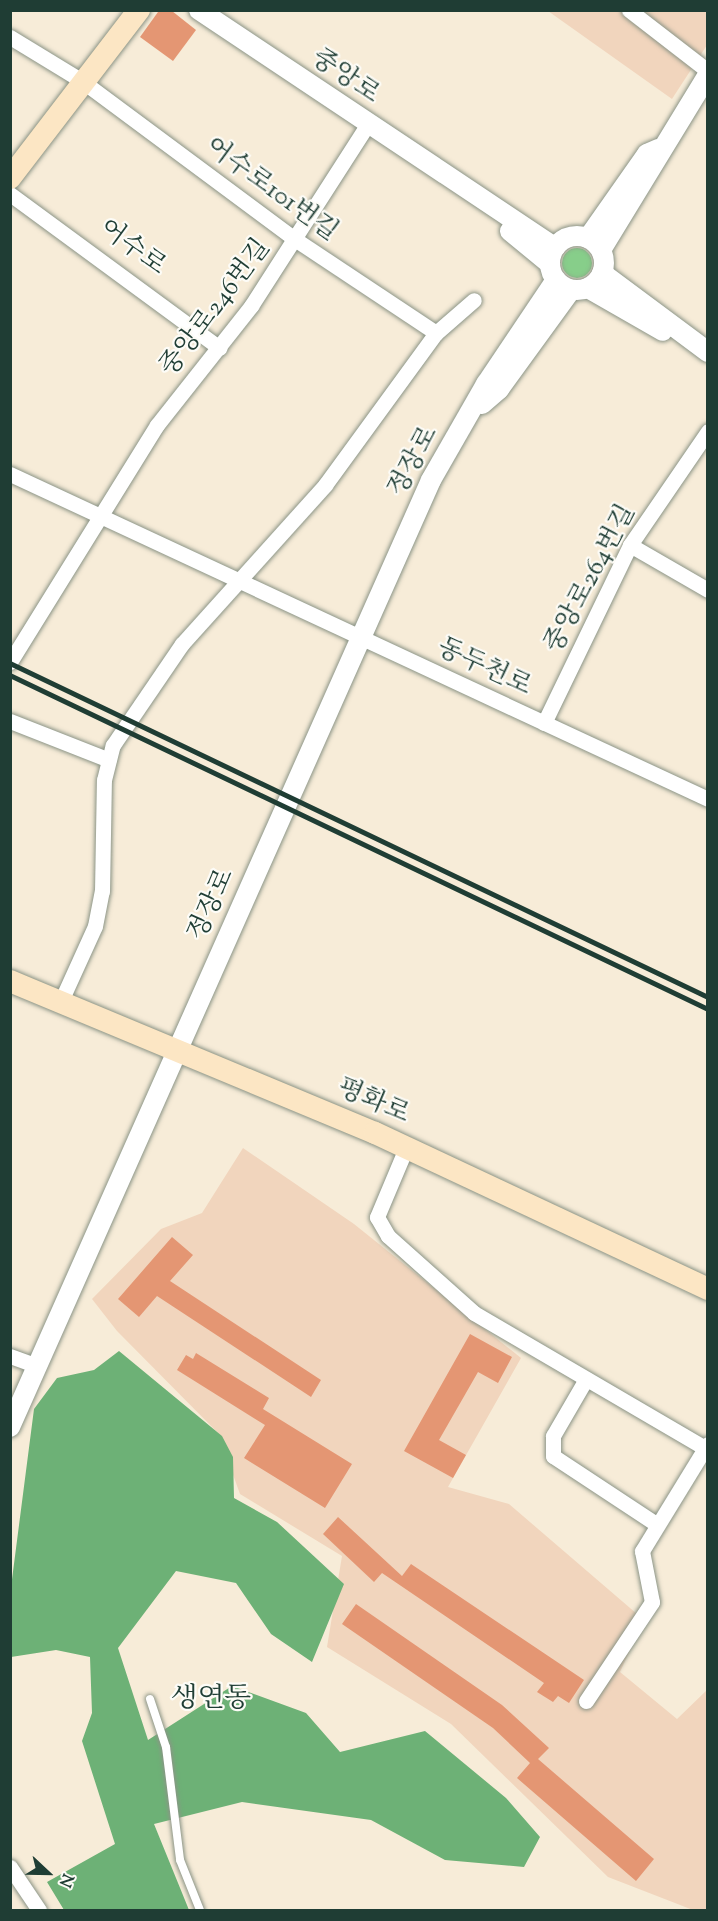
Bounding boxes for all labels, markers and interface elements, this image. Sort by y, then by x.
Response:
street label: 중앙로 [305,43,385,111]
street label: 어수로101번길 [199,131,343,249]
street label: 어수로 [92,213,172,283]
street label: 중앙로246번길 [154,233,278,383]
street label: 정장로 [383,421,445,503]
street label: 중앙로264번길 [539,500,643,658]
street label: 동두천로 [432,633,536,703]
street label: 정장로 [182,864,242,946]
street label: 평화로 [332,1073,414,1131]
district label: 생연동 [170,1682,252,1716]
north arrow [18,1843,78,1903]
text: N [52,1870,78,1890]

